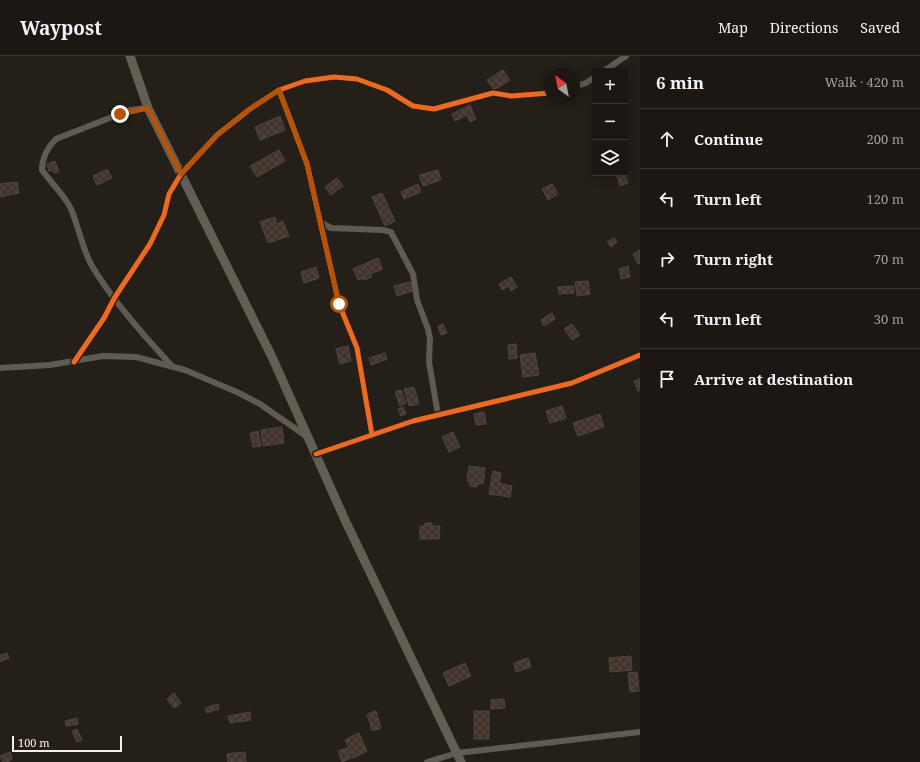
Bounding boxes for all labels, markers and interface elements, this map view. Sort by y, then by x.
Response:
text: Waypost [20,15,102,41]
text: Map [718,18,748,37]
text: Directions [770,18,838,37]
text: Saved [860,18,900,37]
north arrow [544,68,580,104]
map controls [592,68,628,176]
button: + [592,68,628,104]
text: 6 min [656,71,704,94]
text: Walk · 420 m [825,73,904,91]
button: − [592,104,628,140]
route end [111,105,129,123]
icon: ahead [656,128,678,150]
text: Continue [694,129,763,149]
text: 200 m [867,130,904,148]
button: layers [592,140,628,176]
icon: left [656,188,678,210]
text: Turn left [694,189,762,209]
text: 120 m [867,190,904,208]
icon: right [656,248,678,270]
text: Turn right [694,249,773,269]
text: 70 m [874,250,904,268]
route start [330,295,348,313]
icon: left [656,308,678,330]
text: Turn left [694,309,762,329]
text: 30 m [874,310,904,328]
icon: arrive [656,368,678,390]
text: Arrive at destination [694,369,853,389]
scale bar [12,734,122,753]
text: 100 m [18,735,50,750]

